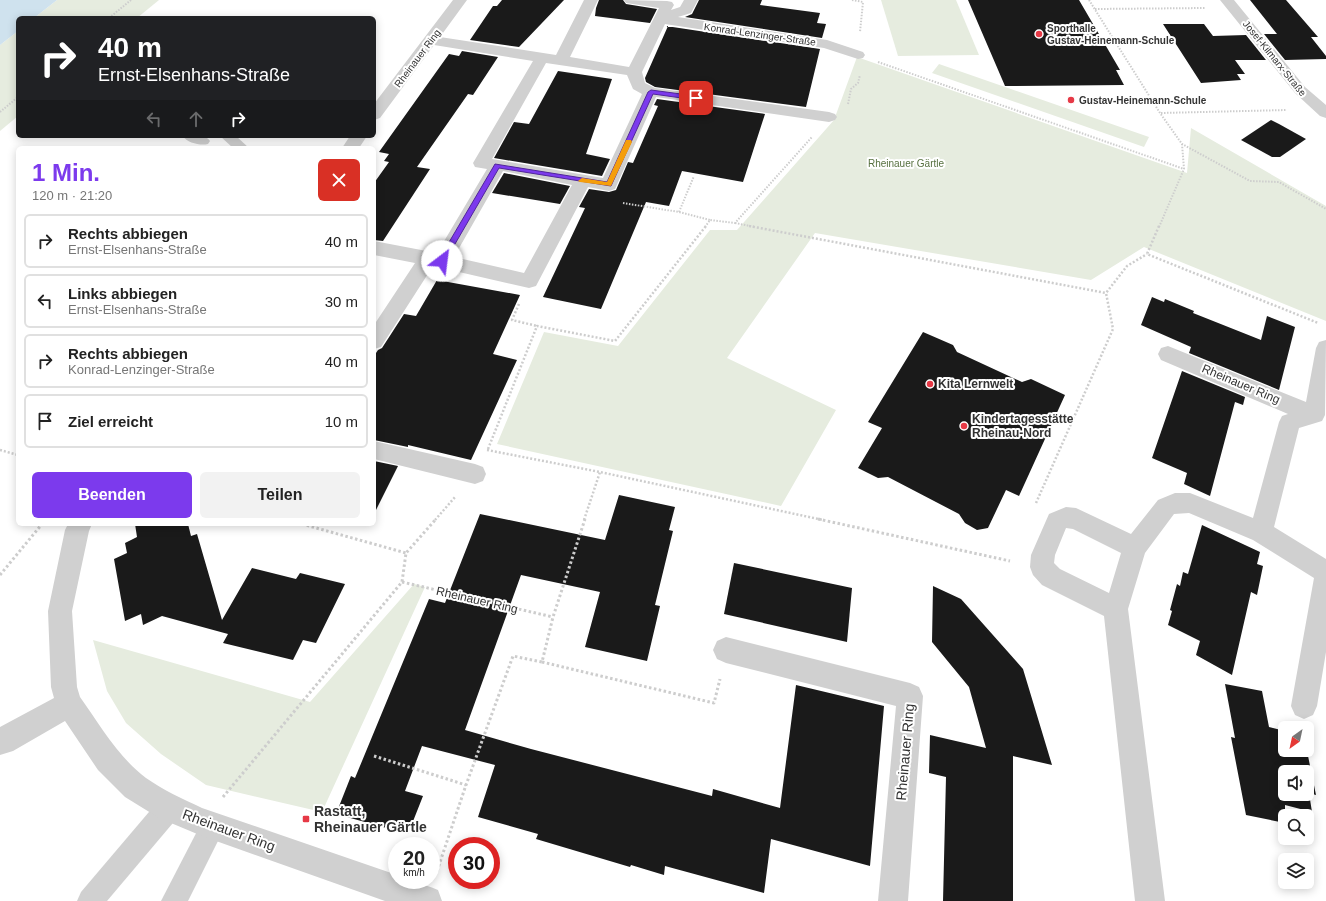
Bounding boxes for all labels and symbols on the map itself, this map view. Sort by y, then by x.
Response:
street label: Josef-Kilmarx-Straße [1241,18,1309,99]
street label: Konrad-Lenzinger-Straße [703,21,817,48]
place label: Sporthalle Gustav-Heinemann-Schule [1047,23,1175,46]
street label: Rheinauer Ring [392,27,443,89]
marker: Sporthalle Gustav-Heinemann-Schule [1034,29,1044,39]
pin [679,81,713,115]
marker: Gustav-Heinemann-Schule [1066,95,1076,105]
place label: Gustav-Heinemann-Schule [1079,95,1207,106]
park label: Rheinauer Gärtle [868,158,945,169]
position arrow [421,240,463,282]
street label: Rheinauer Ring [1200,361,1282,407]
place label: Kita Lernwelt [938,377,1013,391]
marker: Kita Lernwelt [925,379,935,389]
place label: Kindertagesstätte Rheinau-Nord [972,412,1074,440]
marker: Kindertagesstätte Rheinau-Nord [959,421,969,431]
street label: Rheinauer Ring [435,584,519,616]
street label: Rheinauer Ring [893,703,917,801]
north arrow [1278,721,1314,757]
place label: Rastatt, Rheinauer Gärtle [314,803,427,835]
street label: Rheinauer Ring [181,806,277,854]
marker: Rastatt, Rheinauer Gärtle [301,814,311,824]
speed limit sign: 30 [448,837,500,889]

